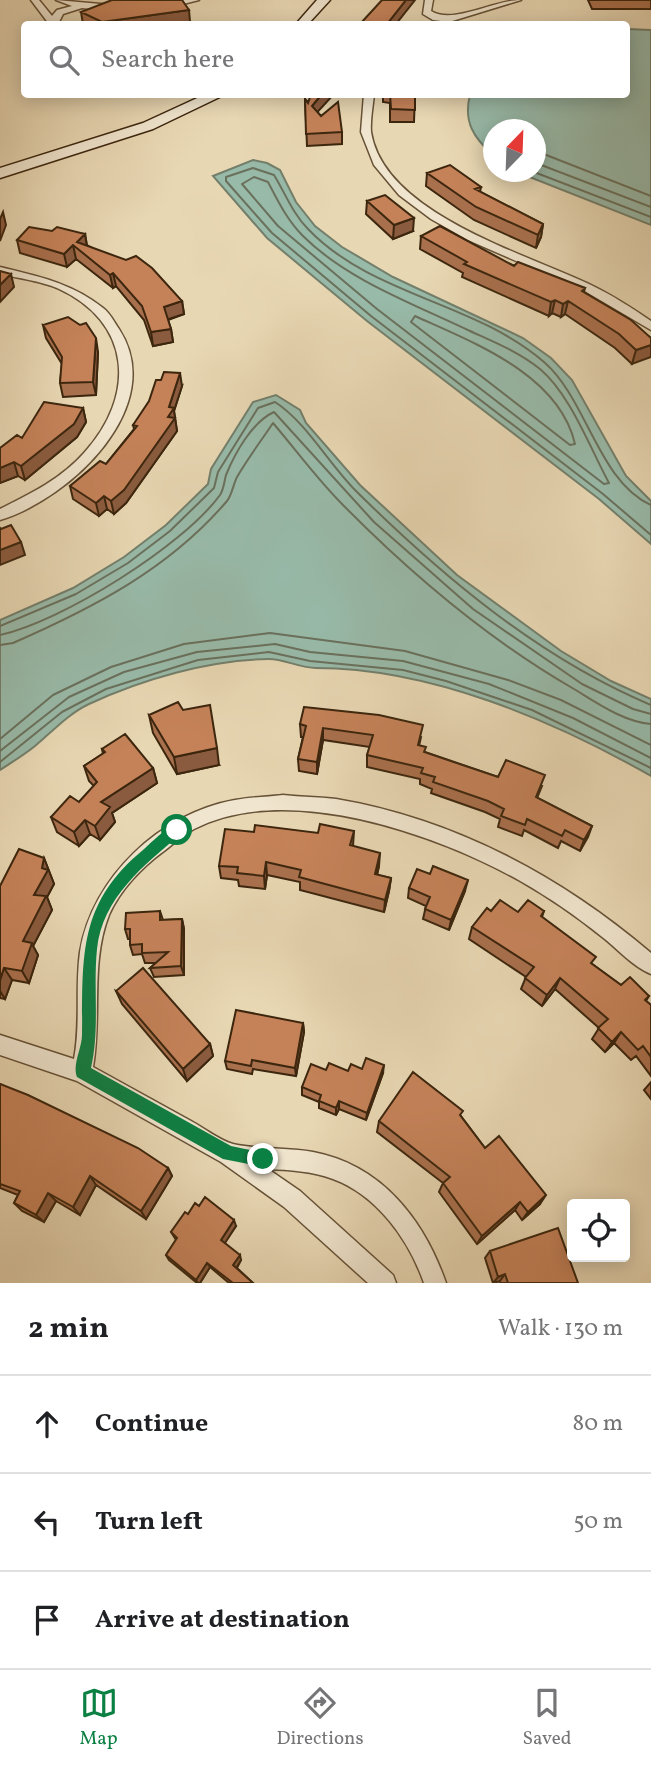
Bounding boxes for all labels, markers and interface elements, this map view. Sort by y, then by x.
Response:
search box [21,21,630,98]
icon: search [45,41,83,79]
text: Search here [101,42,234,78]
north arrow [483,119,546,182]
route start [161,814,192,845]
route end [247,1143,278,1174]
map controls [567,1199,630,1262]
button: locate [567,1199,630,1262]
text: 2 min [28,1308,109,1350]
text: Walk · 130 m [498,1313,623,1345]
icon: ahead [28,1405,66,1443]
text: Continue [95,1406,208,1442]
text: 80 m [573,1408,623,1440]
icon: left [28,1503,66,1541]
text: Turn left [95,1504,203,1540]
text: 50 m [574,1506,623,1538]
icon: arrive [28,1601,66,1639]
text: Arrive at destination [95,1602,350,1638]
tab: Map [79,1684,118,1752]
tab: Directions [277,1684,364,1752]
tab: Saved [523,1684,571,1752]

